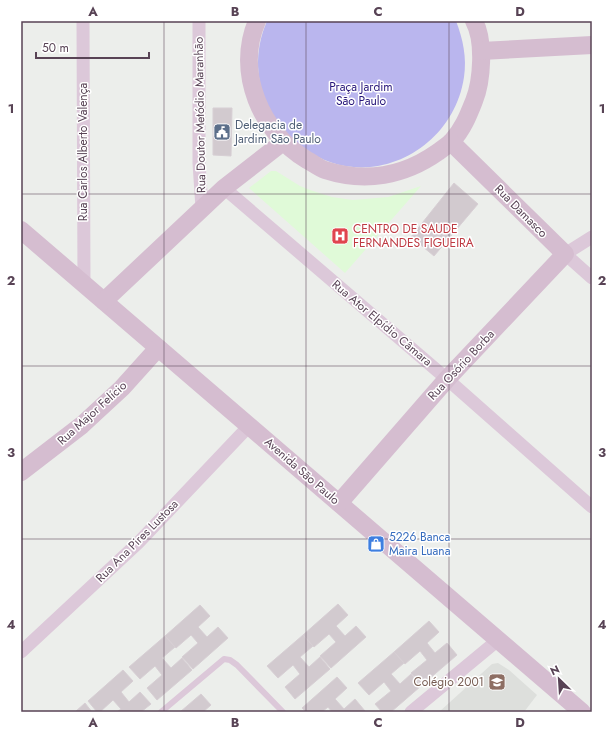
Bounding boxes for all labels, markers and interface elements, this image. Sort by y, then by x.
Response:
text: A [87,2,98,21]
text: B [231,2,240,21]
text: C [373,2,383,21]
text: D [515,2,525,21]
scale bar [36,34,149,60]
street label: Rua Doutor Metódio Maranhão [190,36,210,193]
text: 50 m [42,39,69,57]
park label: Praça Jardim São Paulo [329,78,393,110]
street label: Rua Carlos Alberto Valença [74,83,92,221]
text: 1 [8,99,14,118]
text: 1 [599,99,605,118]
place label: Delegacia de Jardim São Paulo [233,116,321,148]
public building icon: Delegacia de Jardim São Paulo [212,122,232,142]
street label: Rua Damasco [490,180,552,242]
place label: CENTRO DE SAUDE FERNANDES FIGUEIRA [353,220,474,252]
hospital icon: CENTRO DE SAUDE FERNANDES FIGUEIRA [330,226,350,246]
text: 2 [7,271,15,290]
text: 2 [598,271,606,290]
street label: Rua Ator Elpídio Câmara [328,276,436,371]
street label: Rua Osório Borba [424,326,499,404]
street label: Rua Major Felício [53,376,131,449]
street label: Avenida São Paulo [260,433,344,509]
text: 3 [7,443,15,462]
text: 3 [598,443,606,462]
street label: Rua Ana Pires Lustosa [92,495,183,586]
place label: 5226 Banca Maira Luana [389,528,451,560]
shop icon: 5226 Banca Maira Luana [366,534,386,554]
text: 4 [6,615,16,634]
text: 4 [597,615,607,634]
north arrow [539,659,579,699]
text: N [547,661,562,679]
school or university icon: Colégio 2001 [487,672,507,692]
place label: Colégio 2001 [414,673,484,691]
text: A [87,713,98,732]
text: B [231,713,240,732]
text: C [373,713,383,732]
text: D [515,713,525,732]

